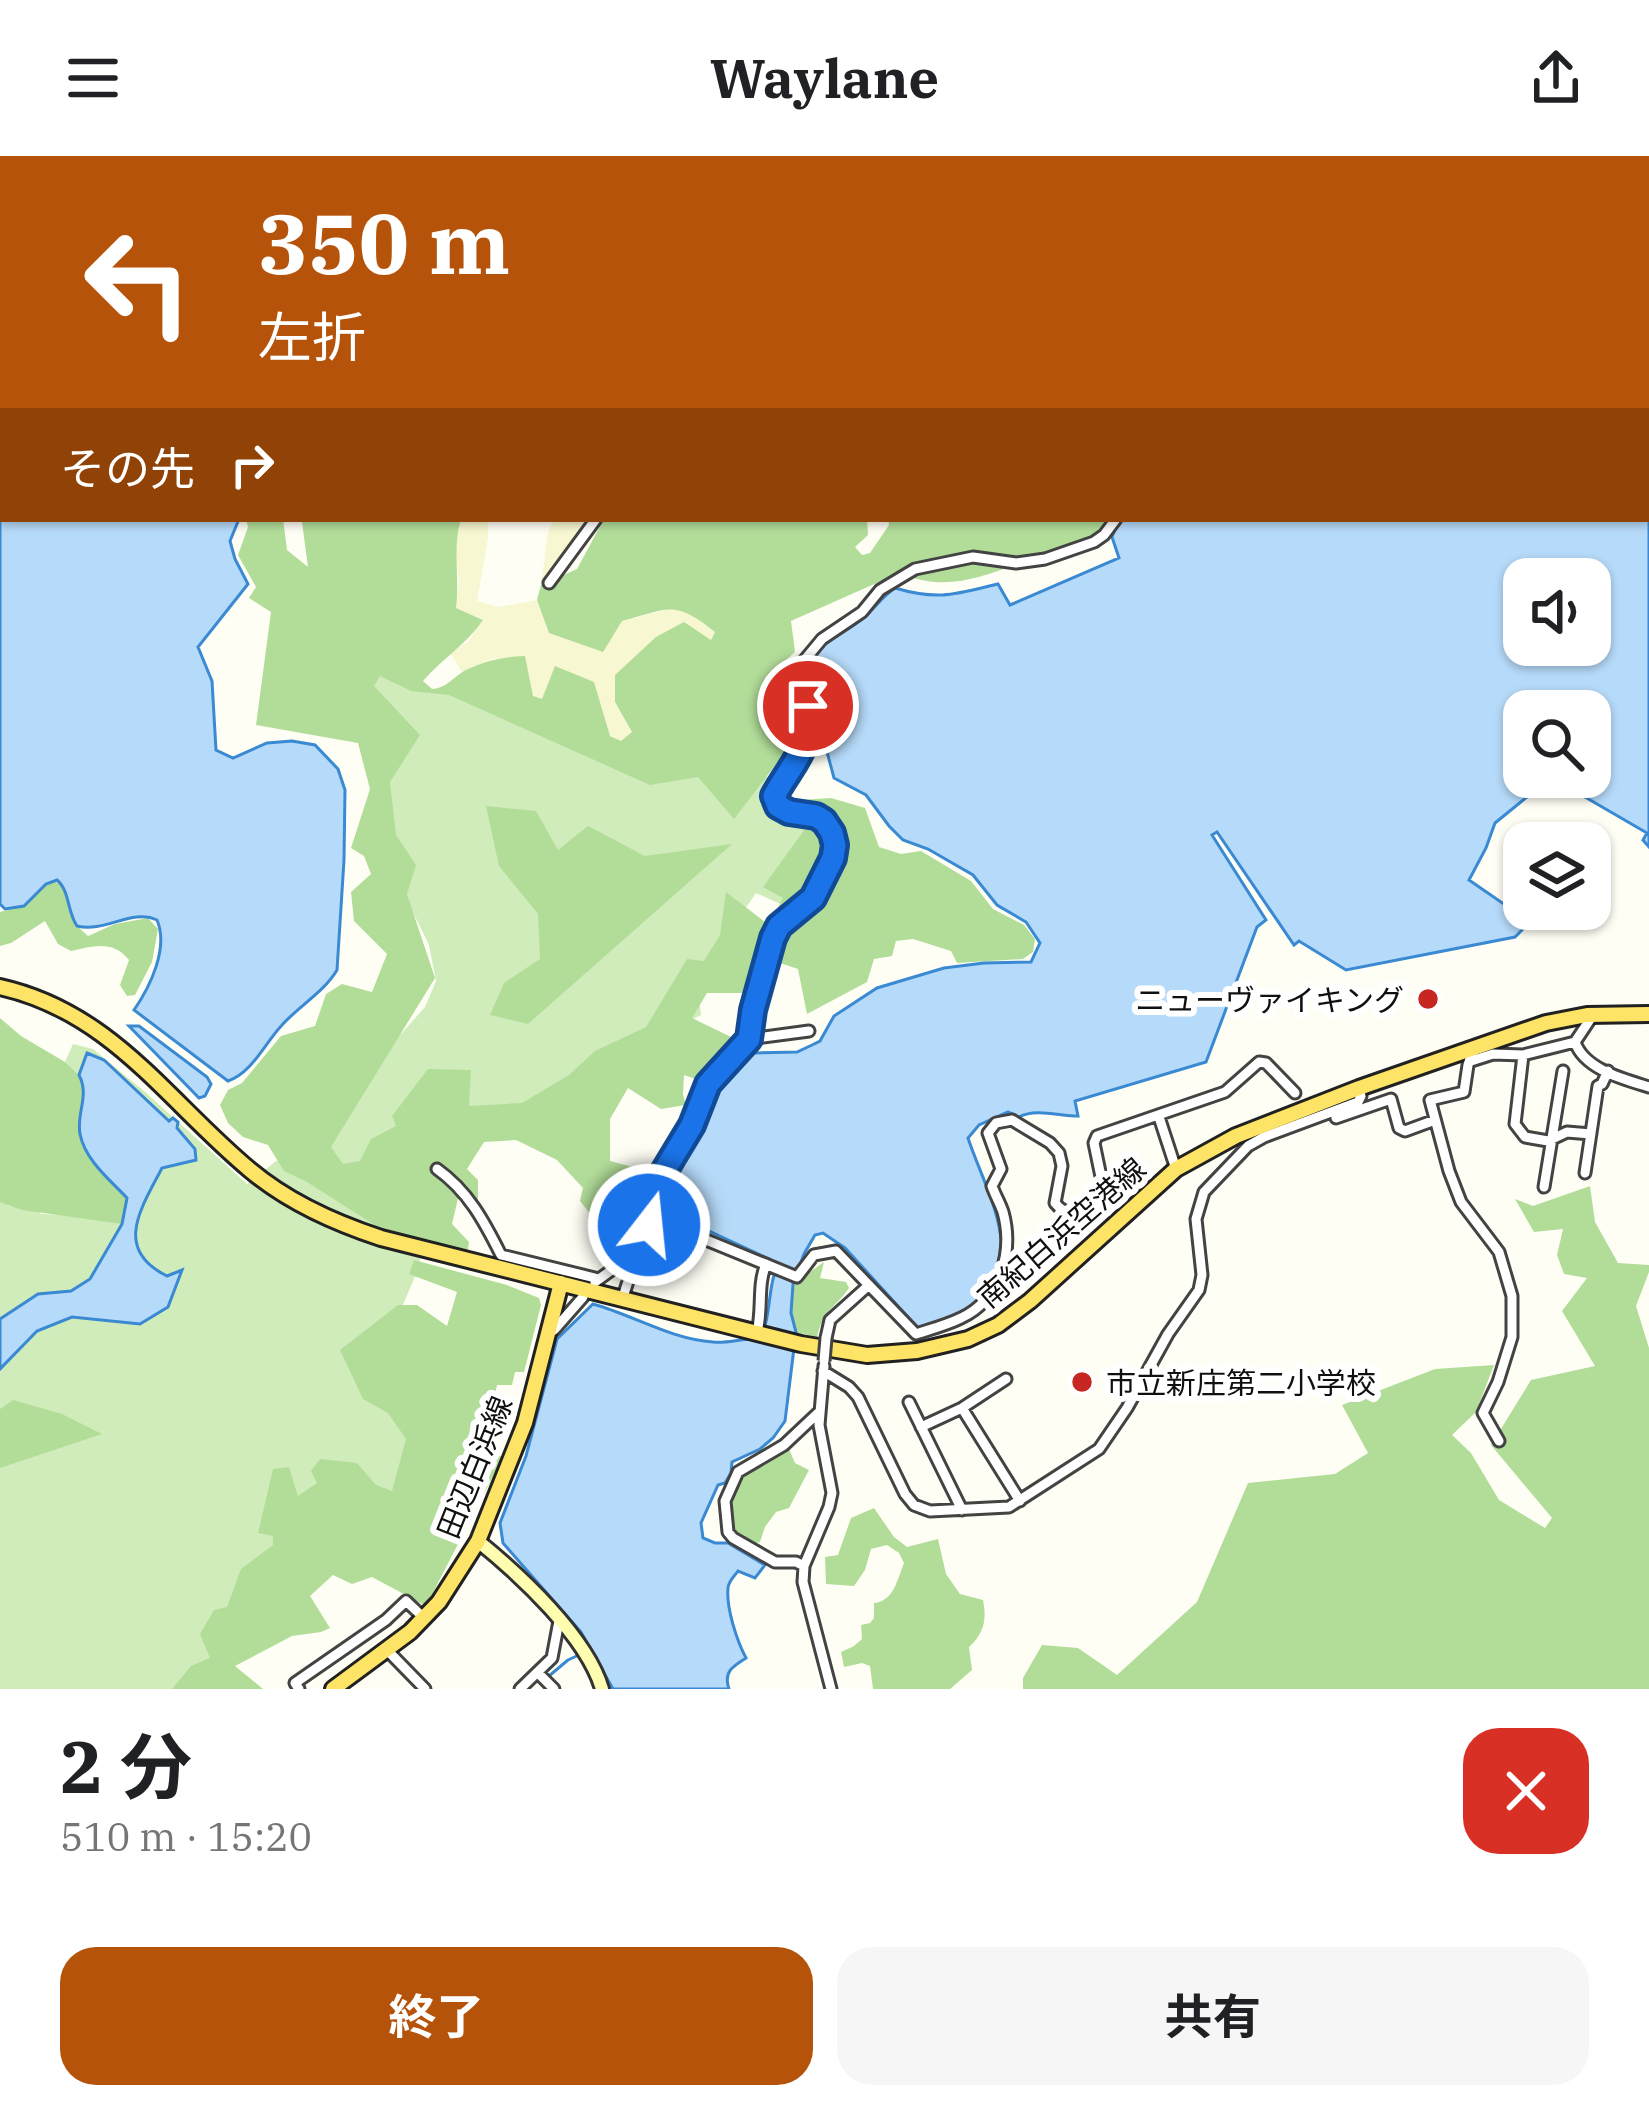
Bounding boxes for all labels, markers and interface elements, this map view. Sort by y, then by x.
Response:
text: Waylane [710,43,939,113]
icon: menu [60,45,126,111]
icon: share [1523,45,1589,111]
text: 350 m [258,188,510,297]
icon: left [60,204,216,360]
text: 左折 [258,302,366,372]
icon: right [219,432,285,498]
text: その先 [60,439,195,497]
map controls [1503,558,1611,930]
button: sound [1503,558,1611,666]
pin [757,655,859,757]
icon: arrive [775,673,841,739]
button: search [1503,690,1611,798]
button: layers [1503,822,1611,930]
place label: ニューヴァイキング [1135,980,1404,1019]
marker: ニューヴァイキング [1415,986,1441,1012]
street label: 南紀白浜空港線 [969,1148,1153,1316]
position arrow [586,1162,712,1288]
place label: 市立新庄第二小学校 [1106,1363,1376,1402]
marker: 市立新庄第二小学校 [1069,1369,1095,1395]
street label: 田辺白浜線 [428,1390,520,1544]
text: 2 分 [60,1719,192,1813]
button: close [1463,1728,1589,1854]
text: 510 m · 15:20 [60,1811,312,1862]
button: 終了 [60,1947,813,2085]
button: 共有 [837,1947,1589,2085]

